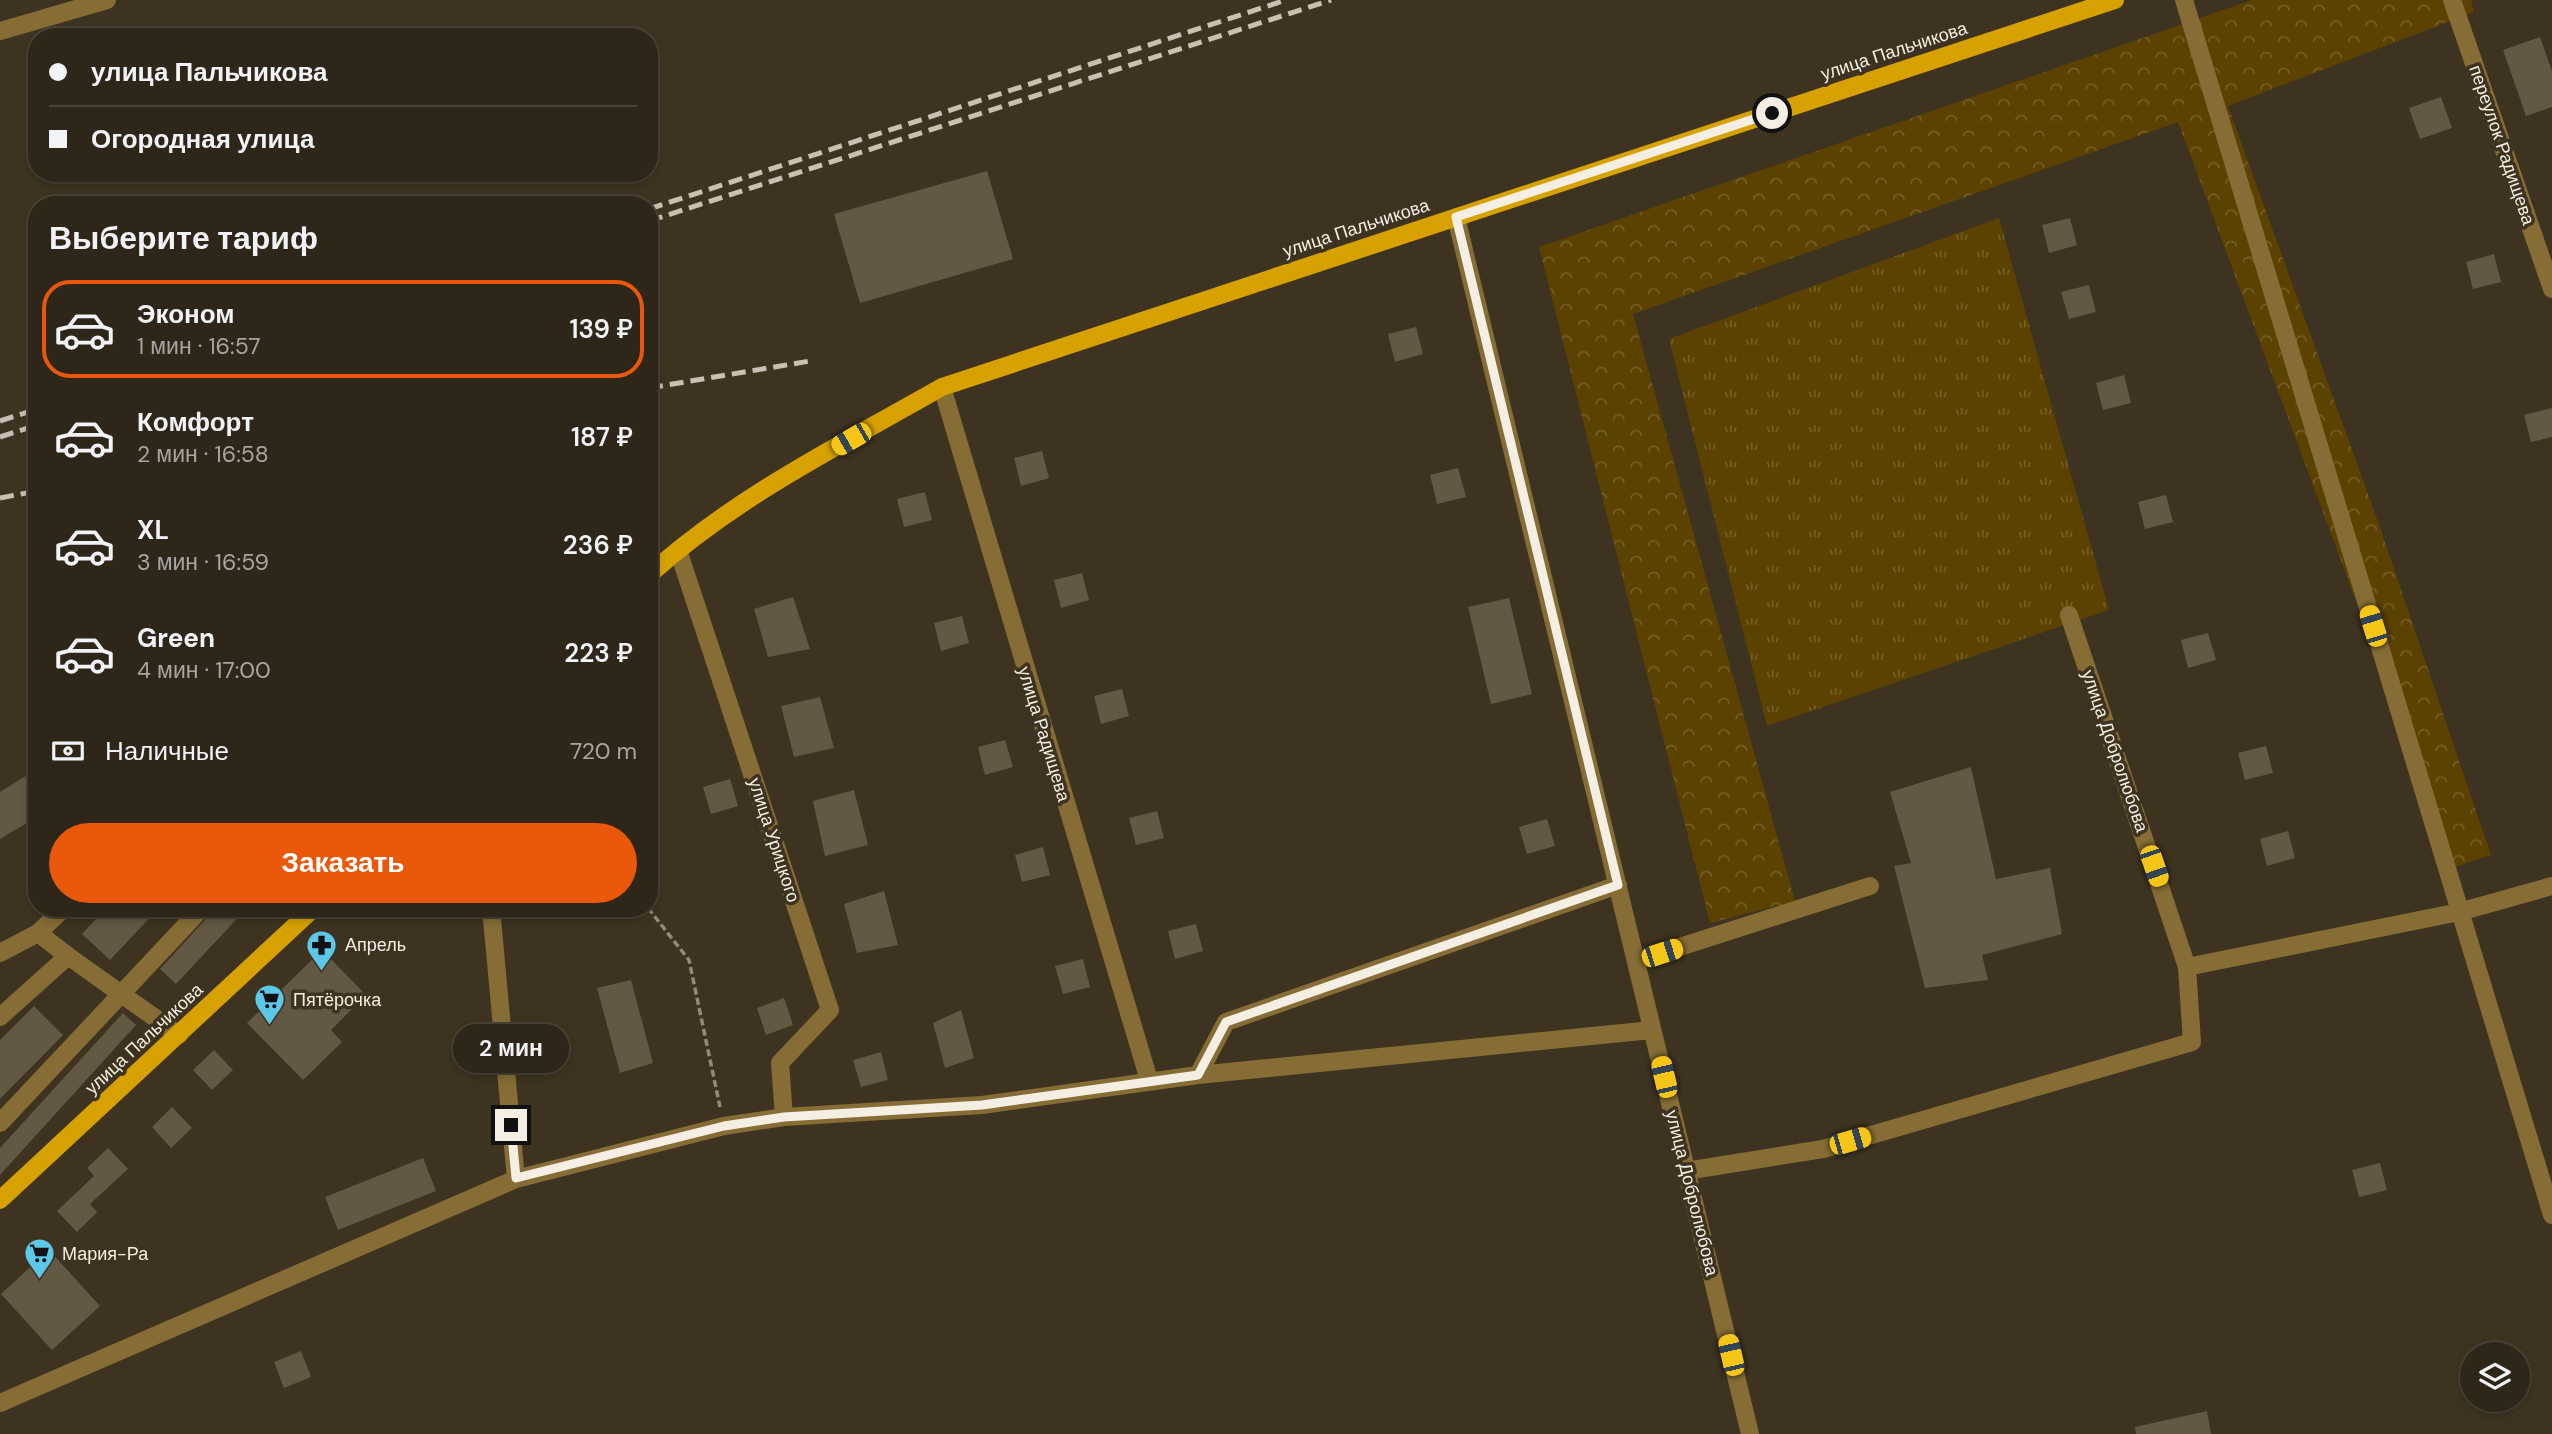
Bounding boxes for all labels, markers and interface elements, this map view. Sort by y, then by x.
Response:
street label: улица Пальчикова [1818,16,1971,86]
text: улица Пальчикова [91,55,328,89]
street label: переулок Радищева [2463,62,2541,229]
route start [1756,97,1788,129]
text: Огородная улица [91,122,314,156]
street label: улица Пальчикова [1280,193,1433,263]
text: Выберите тариф [49,217,318,259]
text: Эконом [137,297,235,331]
icon: car [53,298,116,361]
text: 139 ₽ [569,312,633,346]
text: 1 мин · 16:57 [137,331,261,361]
text: Комфорт [137,405,254,439]
icon: car [53,406,116,469]
car [828,419,875,459]
text: 187 ₽ [571,420,633,454]
text: 2 мин · 16:58 [137,439,269,469]
text: XL [137,513,169,547]
icon: car [53,514,116,577]
text: 236 ₽ [563,528,633,562]
text: 3 мин · 16:59 [137,547,269,577]
car [2357,603,2390,649]
text: Green [137,621,215,655]
icon: car [53,622,116,685]
text: 223 ₽ [564,636,633,670]
text: 4 мин · 17:00 [137,655,271,685]
street label: улица Радищева [1012,663,1076,806]
street label: улица Добролюбова [2076,667,2154,836]
icon: cash [49,732,87,770]
text: Наличные [105,734,229,768]
text: 720 m [570,736,637,766]
street label: улица Урицкого [743,775,805,905]
button: Заказать [49,823,637,903]
car [2138,843,2171,889]
pharmacy icon: Апрель [305,928,339,972]
place label: Апрель [345,933,406,957]
car [1639,937,1686,969]
street label: улица Пальчикова [80,977,209,1100]
supermarket icon: Пятёрочка [253,983,287,1027]
place label: Пятёрочка [293,988,382,1012]
callout: 2 мин [453,1024,569,1072]
text: 2 мин [479,1033,543,1063]
car [1650,1054,1679,1100]
street label: улица Добролюбова [1660,1107,1724,1279]
route end [495,1109,527,1141]
car [1827,1125,1874,1157]
supermarket icon: Мария-Ра [22,1237,56,1281]
place label: Мария-Ра [62,1242,149,1266]
car [1717,1332,1746,1378]
map controls [2460,1342,2530,1412]
button: layers [2460,1342,2530,1412]

